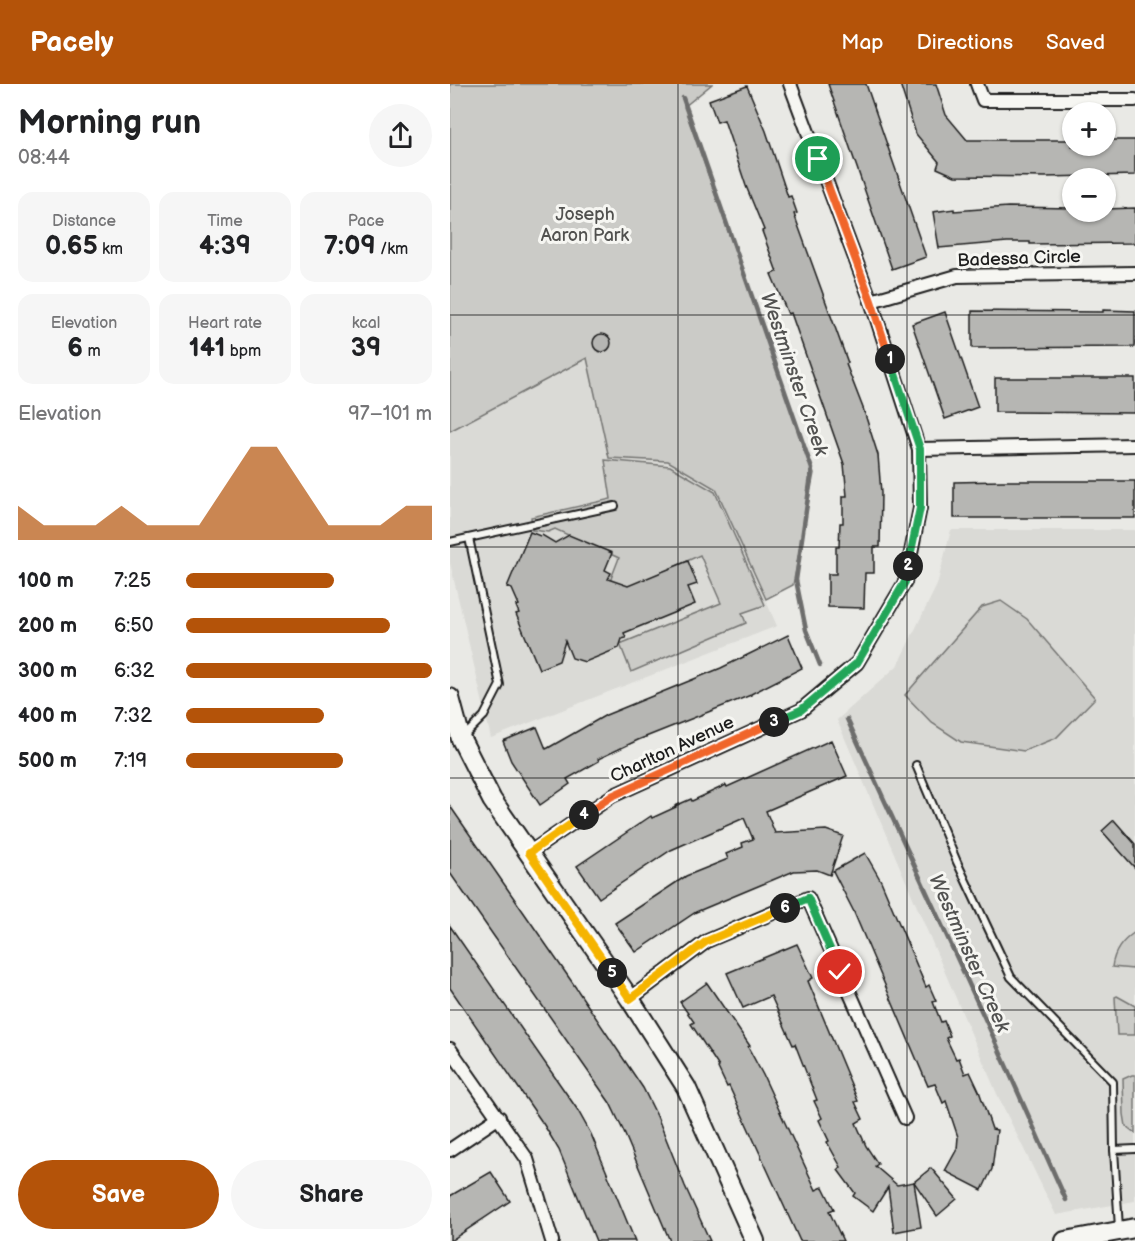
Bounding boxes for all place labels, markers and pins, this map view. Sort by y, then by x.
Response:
pin [792,133,843,184]
pin: 1 [875,344,905,374]
pin: 2 [893,551,923,581]
pin: 3 [759,707,789,737]
pin: 4 [569,800,599,830]
pin: 6 [770,893,800,923]
pin [814,946,865,997]
pin: 5 [597,958,627,988]

